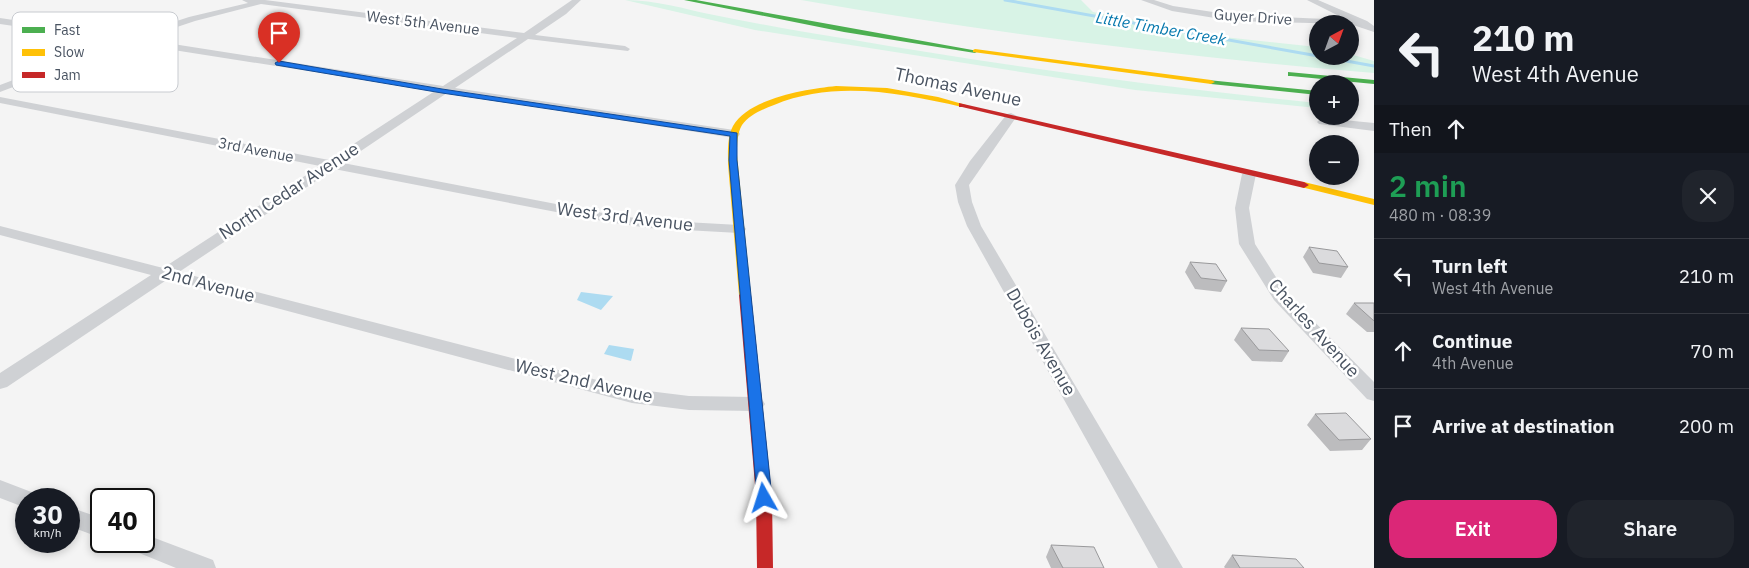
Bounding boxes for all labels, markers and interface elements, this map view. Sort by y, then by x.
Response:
street label: Guyer Drive [1213,4,1293,29]
street label: West 5th Avenue [365,6,481,39]
water label: Little Timber Creek [1094,7,1228,49]
legend [12,12,178,92]
pin [258,12,300,63]
north arrow [1309,15,1359,65]
map controls [1309,15,1359,185]
text: 210 m [1472,15,1575,61]
icon: arrive [265,19,293,47]
icon: left [1389,20,1454,85]
text: Fast [54,21,80,39]
text: Slow [54,43,85,61]
text: West 4th Avenue [1472,59,1639,88]
street label: Thomas Avenue [893,62,1024,111]
text: Jam [54,66,81,84]
button: + [1309,75,1359,125]
icon: ahead [1442,115,1470,143]
text: Then [1389,117,1432,141]
street label: 3rd Avenue [217,133,296,166]
button: − [1309,135,1359,185]
street label: North Cedar Avenue [214,137,363,244]
text: 2 min [1389,166,1467,205]
button: close [1682,170,1734,222]
street label: West 3rd Avenue [556,197,695,236]
text: 480 m · 08:39 [1389,205,1491,225]
text: Turn left [1432,254,1508,278]
street label: 2nd Avenue [159,260,257,307]
icon: left [1389,262,1417,290]
text: 210 m [1679,264,1734,288]
street label: Charles Avenue [1264,273,1365,382]
text: West 4th Avenue [1432,278,1553,298]
street label: Dubois Avenue [1001,284,1082,400]
text: Continue [1432,329,1512,353]
icon: ahead [1389,337,1417,365]
text: 70 m [1690,339,1734,363]
street label: West 2nd Avenue [513,353,655,408]
text: 4th Avenue [1432,353,1514,373]
icon: arrive [1389,412,1417,440]
text: Arrive at destination [1432,414,1615,438]
text: 200 m [1679,414,1734,438]
position arrow [737,471,789,523]
speed limit sign: 40 [90,488,155,553]
text: 30 [32,498,63,531]
button: Exit [1389,500,1557,558]
button: Share [1567,500,1734,558]
text: km/h [33,525,62,540]

